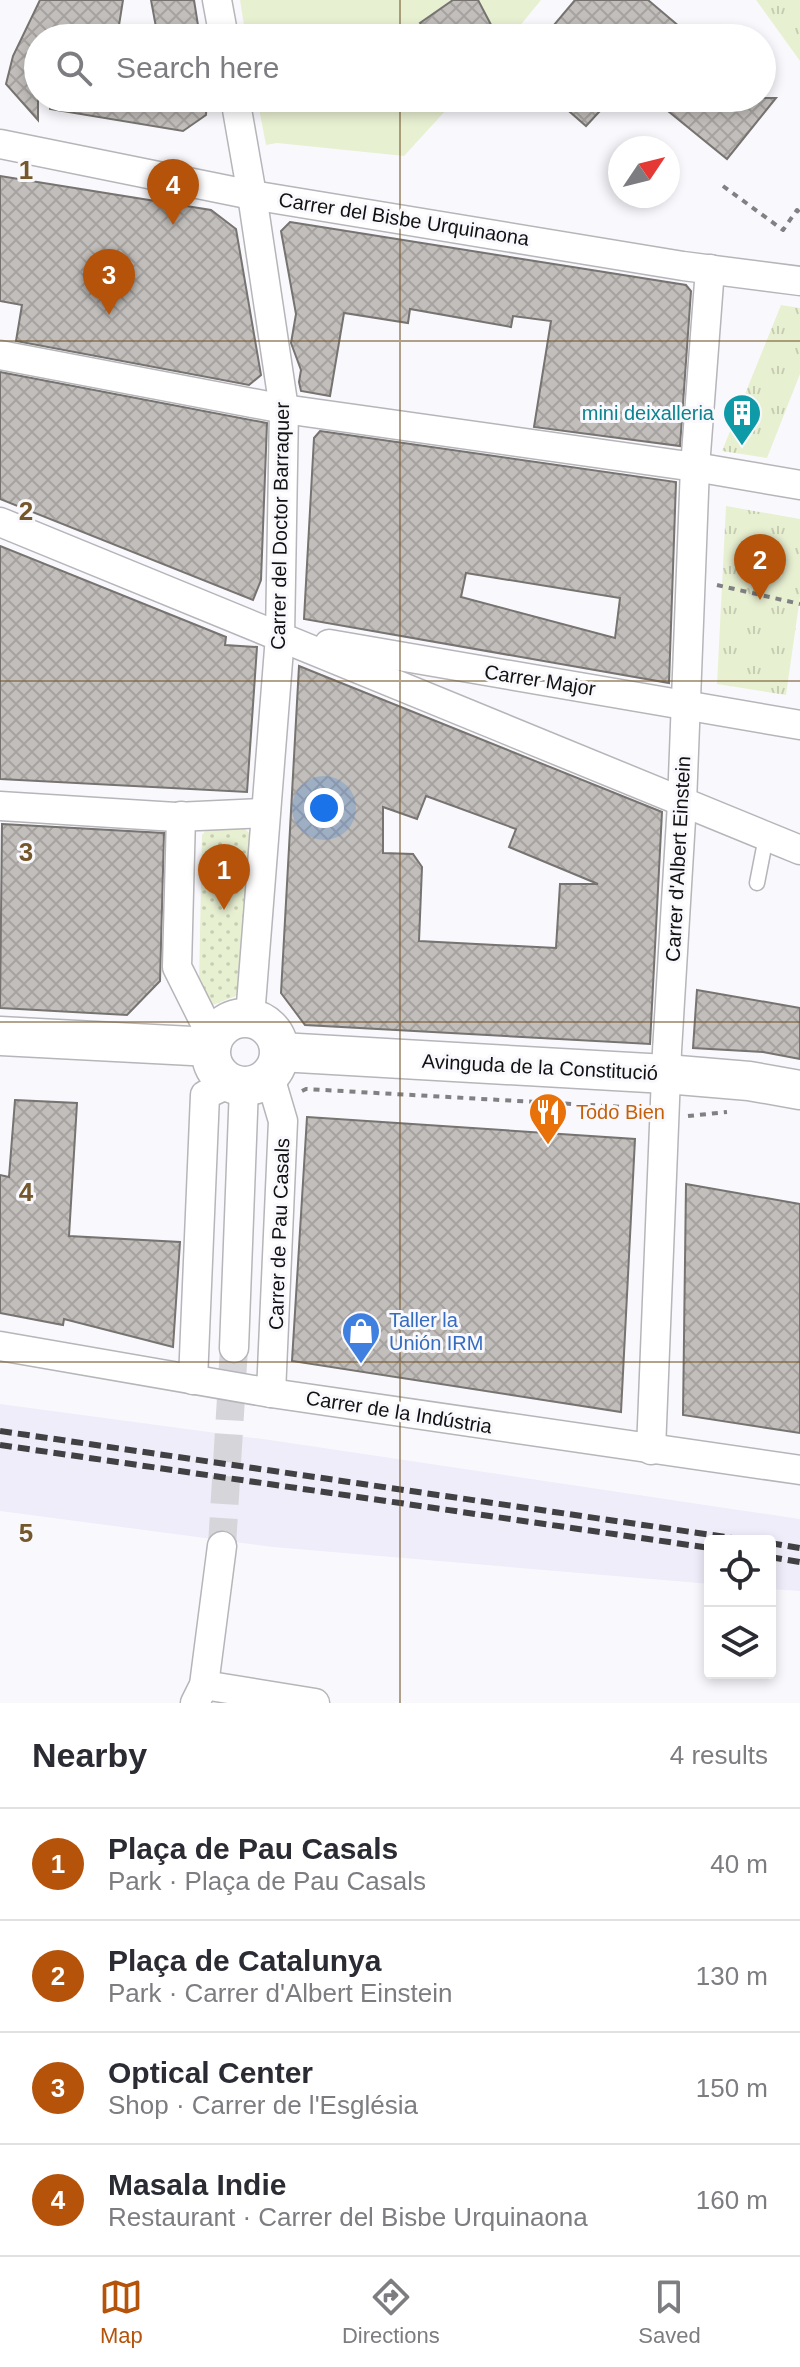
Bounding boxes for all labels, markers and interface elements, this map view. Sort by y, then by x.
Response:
search box [24,24,776,112]
icon: search [52,46,96,90]
text: Search here [116,51,279,84]
north arrow [608,136,680,208]
text: 1 [19,155,33,185]
pin: 4 [147,159,199,225]
street label: Carrer del Bisbe Urquinaona [277,188,532,250]
pin: 3 [83,249,135,315]
building icon: mini deixalleria [721,392,763,447]
street label: Carrer del Doctor Barraquer [267,402,293,650]
place label: mini deixalleria [582,402,715,424]
text: 2 [19,496,33,526]
pin: 2 [734,534,786,600]
street label: Carrer Major [483,660,597,700]
street label: Carrer d'Albert Einstein [662,756,694,962]
your location [304,788,344,828]
text: 3 [19,837,33,867]
pin: 1 [198,844,250,910]
street label: Avinguda de la Constitució [421,1050,659,1084]
restaurant icon: Todo Bien [527,1091,569,1146]
place label: Todo Bien [576,1101,665,1123]
street label: Carrer de Pau Casals [265,1138,293,1330]
text: 4 [19,1177,34,1207]
place label: Taller la Unión IRM [389,1309,483,1354]
shop icon: Taller la Unión IRM [340,1310,382,1365]
street label: Carrer de la Indústria [304,1386,494,1438]
text: 5 [19,1518,33,1548]
map controls [704,1535,776,1679]
button: locate [704,1535,776,1607]
button: layers [704,1607,776,1679]
text: Nearby [32,1736,147,1774]
text: 4 results [670,1740,768,1770]
text: Plaça de Pau Casals [108,1832,398,1865]
text: 1 [51,1849,65,1879]
text: 40 m [710,1849,768,1879]
text: Park · Plaça de Pau Casals [108,1866,426,1896]
text: Plaça de Catalunya [108,1944,381,1977]
text: 2 [51,1961,65,1991]
text: 130 m [696,1961,768,1991]
text: Park · Carrer d'Albert Einstein [108,1978,453,2008]
text: Optical Center [108,2056,313,2089]
text: 3 [51,2073,65,2103]
text: 150 m [696,2073,768,2103]
text: Shop · Carrer de l'Església [108,2090,418,2120]
text: Masala Indie [108,2168,286,2201]
text: 4 [51,2185,65,2215]
text: 160 m [696,2185,768,2215]
text: Restaurant · Carrer del Bisbe Urquinaona [108,2202,588,2232]
tab: Map [99,2275,143,2349]
tab: Directions [342,2275,440,2349]
tab: Saved [638,2275,701,2349]

